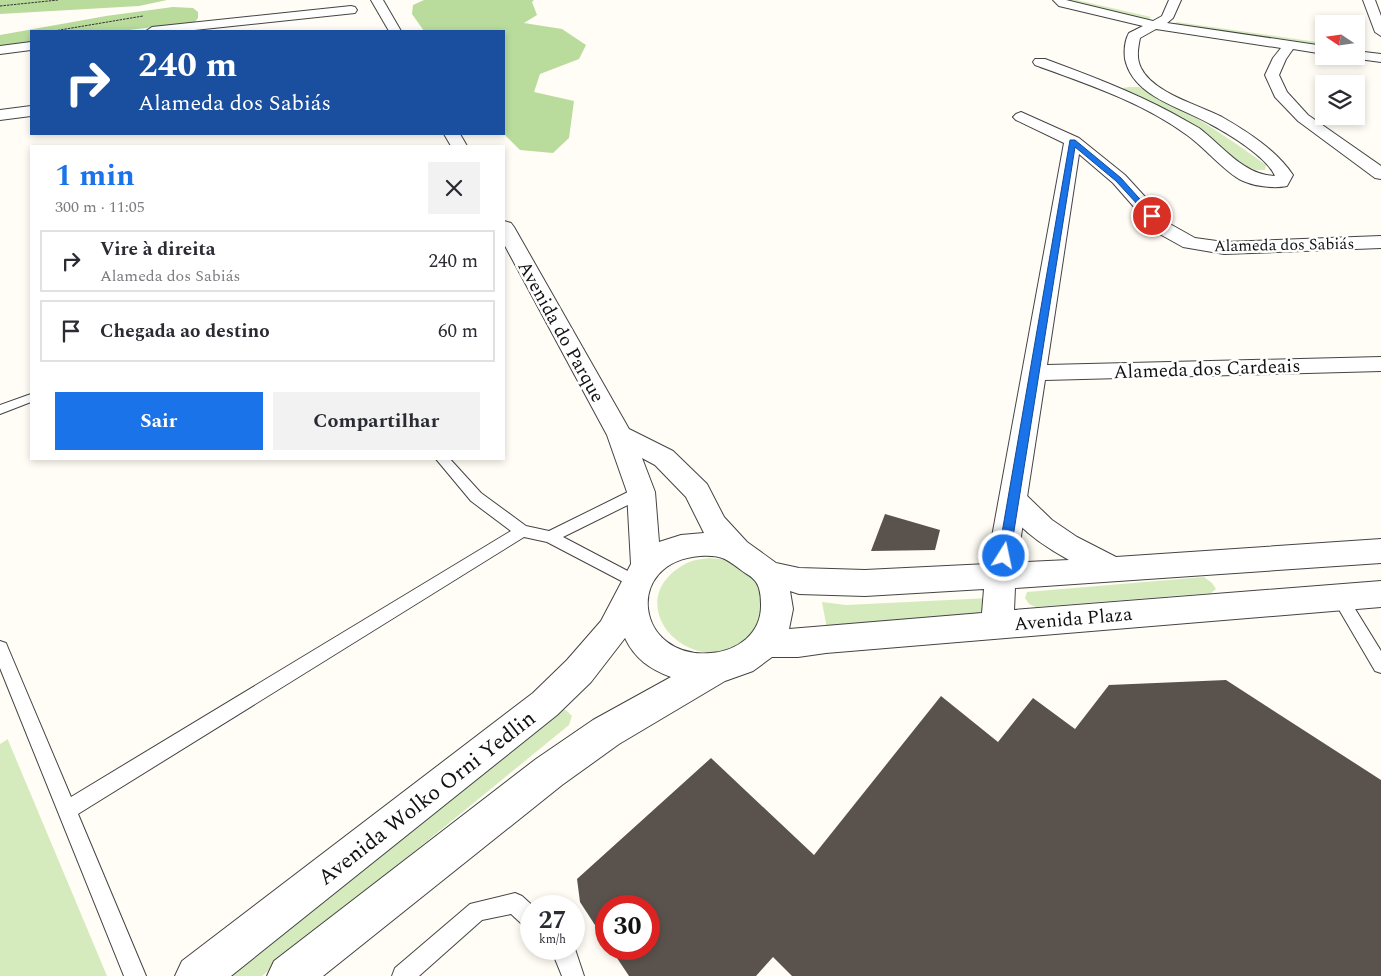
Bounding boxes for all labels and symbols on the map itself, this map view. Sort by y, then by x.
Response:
north arrow [1315,15,1365,65]
pin [1131,195,1173,237]
street label: Alameda dos Sabiás [1214,232,1354,258]
street label: Avenida do Parque [510,256,612,408]
street label: Alameda dos Cardeais [1113,352,1301,387]
position arrow [977,529,1029,581]
street label: Avenida Plaza [1013,600,1134,639]
street label: Avenida Wolko Orni Yedlin [311,702,543,894]
speed limit sign: 30 [595,895,660,960]

